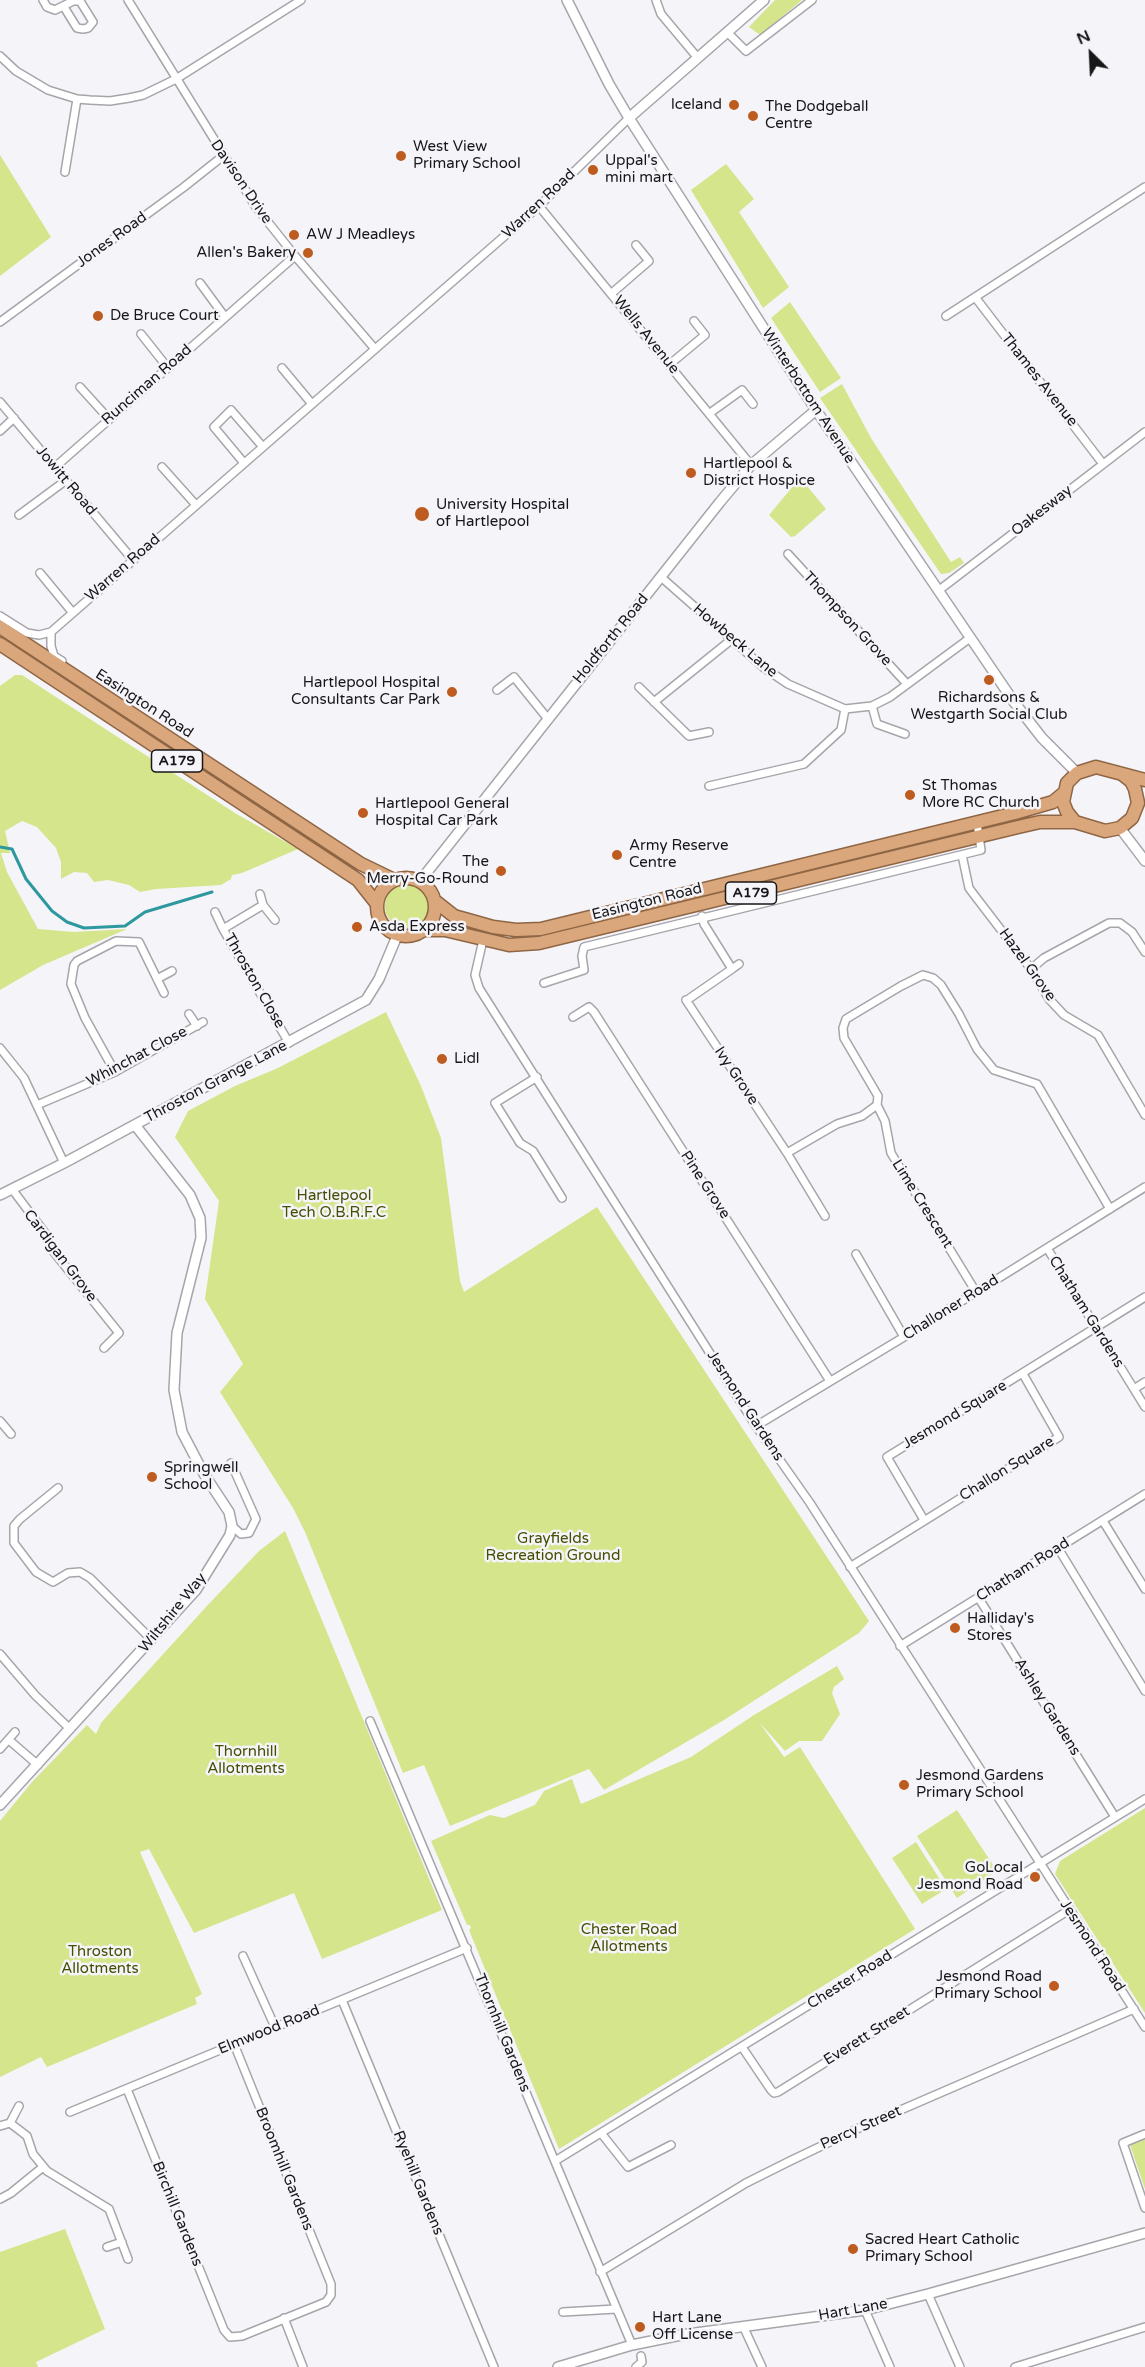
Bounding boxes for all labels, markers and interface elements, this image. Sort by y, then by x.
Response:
north arrow [1061,24,1121,84]
text: N [1074,26,1094,49]
place label: Iceland [671,96,722,114]
marker: Iceland [727,98,741,112]
place label: The Dodgeball Centre [765,98,868,133]
marker: The Dodgeball Centre [746,109,760,123]
street label: Davison Drive [206,137,276,227]
place label: West View Primary School [413,138,521,173]
marker: West View Primary School [394,149,408,163]
place label: Uppal's mini mart [605,152,673,187]
marker: Uppal's mini mart [586,163,600,177]
street label: Warren Road [499,166,579,242]
street label: Jones Road [73,208,151,272]
place label: AW J Meadleys [306,226,415,244]
marker: AW J Meadleys [287,228,301,242]
place label: Allen's Bakery [196,244,296,262]
marker: Allen's Bakery [301,246,315,260]
street label: Wells Avenue [609,292,683,378]
place label: De Bruce Court [110,307,219,325]
marker: De Bruce Court [91,309,105,323]
street label: Winterbottom Avenue [757,325,859,467]
street label: Thames Avenue [997,330,1081,430]
street label: Runciman Road [98,341,196,429]
street label: Jowitt Road [32,443,100,519]
place label: Hartlepool & District Hospice [703,455,815,490]
marker: Hartlepool & District Hospice [684,466,698,480]
street label: Oakesway [1008,482,1076,540]
place label: University Hospital of Hartlepool [436,496,569,531]
marker: University Hospital of Hartlepool [413,505,431,523]
street label: Warren Road [82,531,164,605]
street label: Thompson Grove [799,568,895,670]
street label: Holdforth Road [569,591,653,687]
street label: Howbeck Lane [689,600,781,682]
street label: Easington Road [92,666,196,742]
marker: Richardsons & Westgarth Social Club [982,673,996,687]
place label: Hartlepool Hospital Consultants Car Park [291,674,440,709]
marker: Hartlepool Hospital Consultants Car Park [445,685,459,699]
place label: Richardsons & Westgarth Social Club [910,689,1068,724]
road number: A179 [152,750,202,772]
place label: St Thomas More RC Church [922,777,1040,812]
marker: St Thomas More RC Church [903,788,917,802]
place label: Hartlepool General Hospital Car Park [375,795,509,830]
marker: Hartlepool General Hospital Car Park [356,806,370,820]
place label: Army Reserve Centre [629,837,728,872]
marker: Army Reserve Centre [610,848,624,862]
place label: The Merry-Go-Round [367,853,489,888]
marker: The Merry-Go-Round [494,864,508,878]
street label: Easington Road [590,880,704,924]
road number: A179 [726,882,777,904]
place label: Asda Express [369,918,465,936]
marker: Asda Express [350,920,364,934]
street label: Hazel Grove [995,925,1059,1005]
street label: Throston Close [220,930,288,1032]
street label: Whinchat Close [84,1023,190,1091]
street label: Throston Grange Lane [142,1037,290,1127]
street label: Ivy Grove [710,1043,762,1109]
place label: Lidl [454,1050,480,1068]
marker: Lidl [435,1052,449,1066]
street label: Pine Grove [676,1148,734,1222]
street label: Lime Crescent [888,1156,956,1252]
park label: Hartlepool Tech O.B.R.F.C [282,1187,386,1222]
street label: Cardigan Grove [19,1206,101,1306]
street label: Chatham Gardens [1044,1253,1128,1371]
street label: Challoner Road [900,1271,1002,1345]
street label: Jesmond Gardens [703,1348,787,1464]
street label: Jesmond Square [900,1377,1010,1453]
street label: Challon Square [956,1433,1058,1505]
place label: Springwell School [164,1459,238,1494]
marker: Springwell School [145,1470,159,1484]
park label: Grayfields Recreation Ground [486,1530,620,1565]
street label: Chatham Road [973,1534,1073,1606]
street label: Wiltshire Way [135,1570,211,1656]
place label: Halliday's Stores [967,1610,1034,1645]
marker: Halliday's Stores [948,1621,962,1635]
street label: Ashley Gardens [1010,1655,1084,1759]
park label: Thornhill Allotments [207,1743,285,1778]
place label: Jesmond Gardens Primary School [916,1767,1044,1802]
marker: Jesmond Gardens Primary School [897,1778,911,1792]
place label: GoLocal Jesmond Road [917,1859,1023,1894]
marker: GoLocal Jesmond Road [1028,1870,1042,1884]
street label: Jesmond Road [1056,1897,1128,1995]
park label: Chester Road Allotments [581,1921,677,1956]
park label: Throston Allotments [61,1943,139,1978]
street label: Chester Road [804,1947,896,2013]
place label: Jesmond Road Primary School [934,1968,1042,2003]
street label: Thornhill Gardens [470,1971,534,2095]
marker: Jesmond Road Primary School [1047,1979,1061,1993]
street label: Elmwood Road [216,2001,322,2059]
street label: Everett Street [821,2002,913,2070]
street label: Percy Street [818,2102,904,2154]
street label: Broomhill Gardens [251,2105,317,2233]
street label: Ryehill Gardens [389,2128,447,2238]
street label: Birchill Gardens [148,2159,206,2269]
place label: Sacred Heart Catholic Primary School [865,2231,1020,2266]
marker: Sacred Heart Catholic Primary School [846,2242,860,2256]
street label: Hart Lane [817,2295,889,2325]
place label: Hart Lane Off License [652,2309,733,2344]
marker: Hart Lane Off License [633,2320,647,2334]

